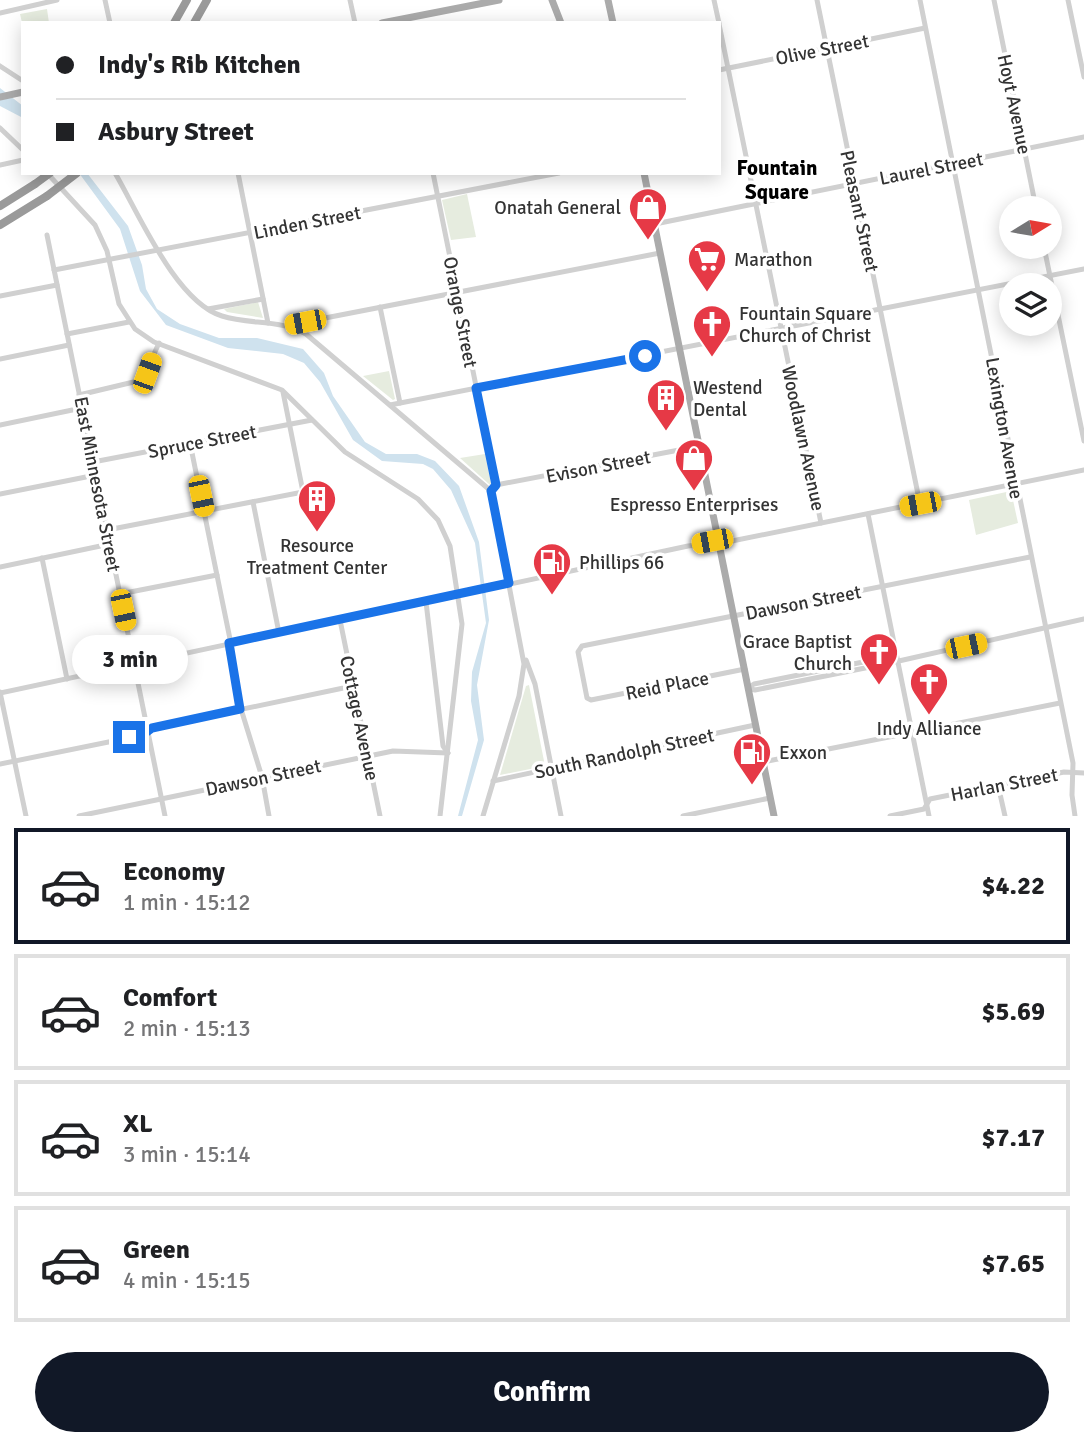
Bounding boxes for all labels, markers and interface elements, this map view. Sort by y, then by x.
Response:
street label: Olive Street [773,29,871,71]
text: Indy's Rib Kitchen [98,49,301,81]
street label: Hoyt Avenue [992,52,1036,156]
text: Asbury Street [98,116,254,148]
street label: Laurel Street [877,147,985,191]
street label: Pleasant Street [834,148,884,275]
district label: Fountain Square [737,155,817,205]
shop icon: Onatah General [627,186,669,241]
place label: Onatah General [494,196,621,220]
north arrow [999,196,1062,259]
map controls [999,196,1062,336]
street label: Linden Street [252,201,363,245]
supermarket icon: Marathon [686,238,728,293]
place label: Marathon [734,248,813,272]
street label: Orange Street [437,255,483,370]
button: layers [999,273,1062,336]
place label: Fountain Square Church of Christ [739,302,872,348]
church icon: Fountain Square Church of Christ [691,303,733,358]
car [283,308,328,336]
route start [629,340,661,372]
car [130,350,165,396]
street label: Lexington Avenue [980,355,1028,501]
street label: Woodlawn Avenue [776,363,830,513]
place label: Westend Dental [693,376,763,422]
building icon: Westend Dental [645,377,687,432]
street label: East Minnesota Street [68,394,126,574]
street label: Spruce Street [146,420,259,464]
shop icon: Espresso Enterprises [673,437,715,492]
street label: Evison Street [544,445,653,489]
car [187,473,216,519]
building icon: Resource Treatment Center [296,478,338,533]
car [898,490,943,518]
place label: Espresso Enterprises [610,493,778,517]
car [690,527,735,555]
place label: Resource Treatment Center [247,534,387,580]
fuel station icon: Phillips 66 [531,541,573,596]
place label: Phillips 66 [579,551,664,575]
street label: Dawson Street [743,580,864,626]
car [109,587,138,633]
place label: Grace Baptist Church [743,630,852,676]
church icon: Grace Baptist Church [858,631,900,686]
car [944,631,989,661]
callout: 3 min [71,636,187,684]
text: 3 min [102,645,158,674]
street label: Cottage Avenue [334,654,384,783]
church icon: Indy Alliance [908,661,950,716]
street label: Reid Place [623,666,711,706]
place label: Indy Alliance [877,717,981,741]
route end [113,721,145,753]
street label: South Randolph Street [532,723,716,785]
fuel station icon: Exxon [731,731,773,786]
place label: Exxon [779,741,827,765]
street label: Dawson Street [203,754,324,802]
street label: Harlan Street [949,763,1060,807]
icon: car [39,855,102,918]
text: Economy [123,856,225,888]
text: $4.22 [981,870,1045,902]
text: 1 min · 15:12 [123,888,251,917]
icon: car [39,981,102,1044]
text: Comfort [123,982,217,1014]
text: $5.69 [981,996,1045,1028]
text: 2 min · 15:13 [123,1014,251,1043]
icon: car [39,1107,102,1170]
text: XL [123,1108,153,1140]
text: $7.17 [981,1122,1045,1154]
text: 3 min · 15:14 [123,1140,251,1169]
icon: car [39,1233,102,1296]
text: Green [123,1234,190,1266]
text: $7.65 [981,1248,1045,1280]
text: 4 min · 15:15 [123,1266,251,1295]
button: Confirm [35,1352,1049,1432]

